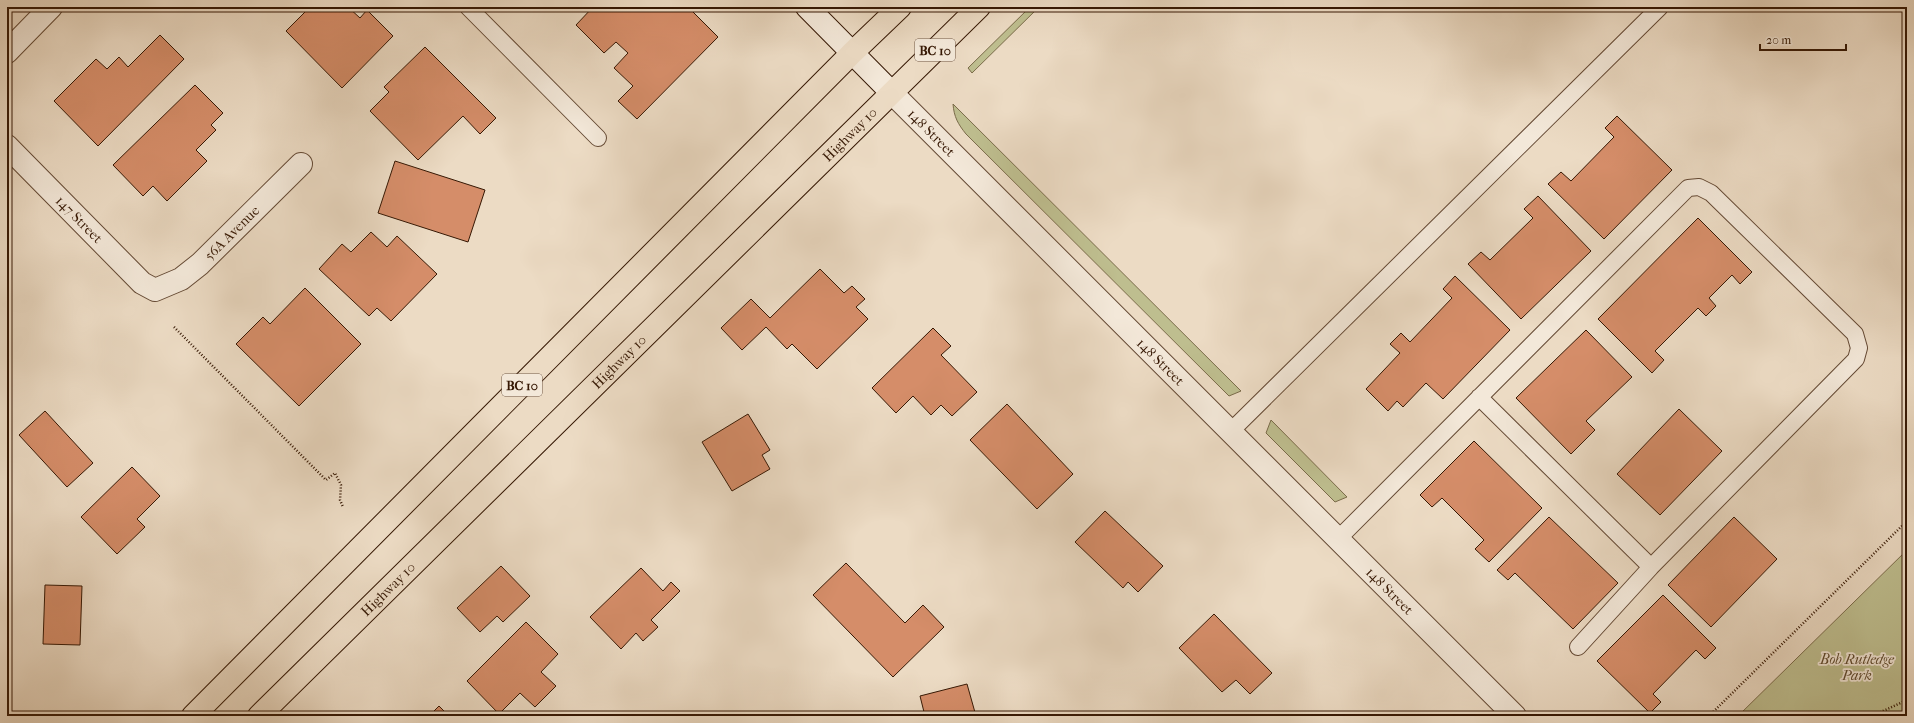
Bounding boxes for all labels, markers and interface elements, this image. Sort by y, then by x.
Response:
scale bar [1760,26,1846,52]
text: 20 m [1766,33,1791,47]
road number: BC 10 [915,39,955,61]
street label: Highway 10 [819,104,881,165]
street label: 148 Street [904,105,959,160]
street label: 147 Street [52,192,106,247]
street label: 56A Avenue [200,202,263,264]
street label: Highway 10 [588,331,650,392]
street label: 148 Street [1133,334,1188,389]
road number: BC 10 [502,374,542,396]
street label: Highway 10 [357,558,419,620]
street label: 148 Street [1362,563,1417,618]
park label: Bob Rutledge Park [1819,651,1894,684]

